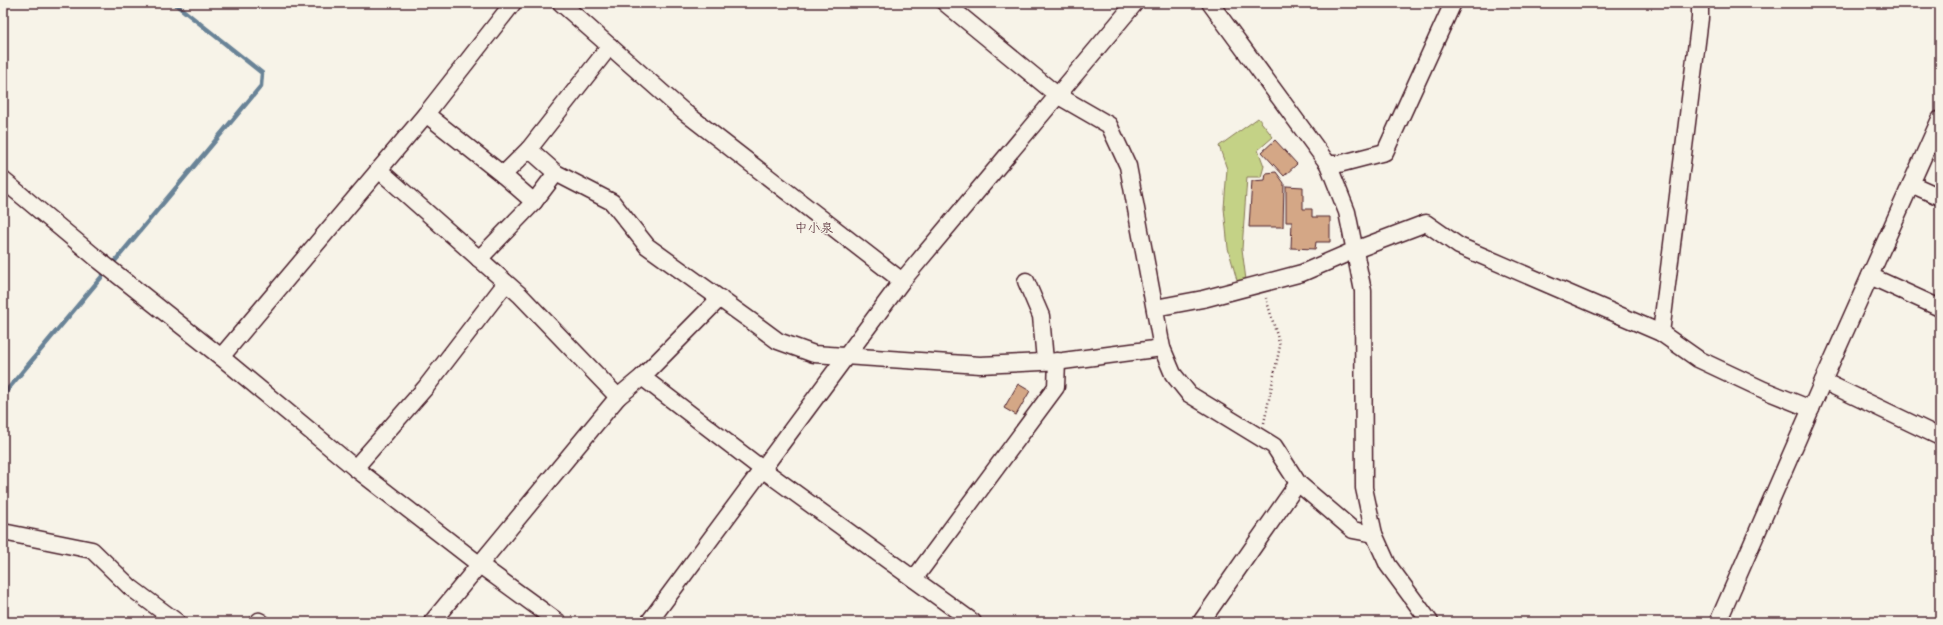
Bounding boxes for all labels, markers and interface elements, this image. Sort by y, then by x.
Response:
district label: 中小泉 [794,219,834,237]

